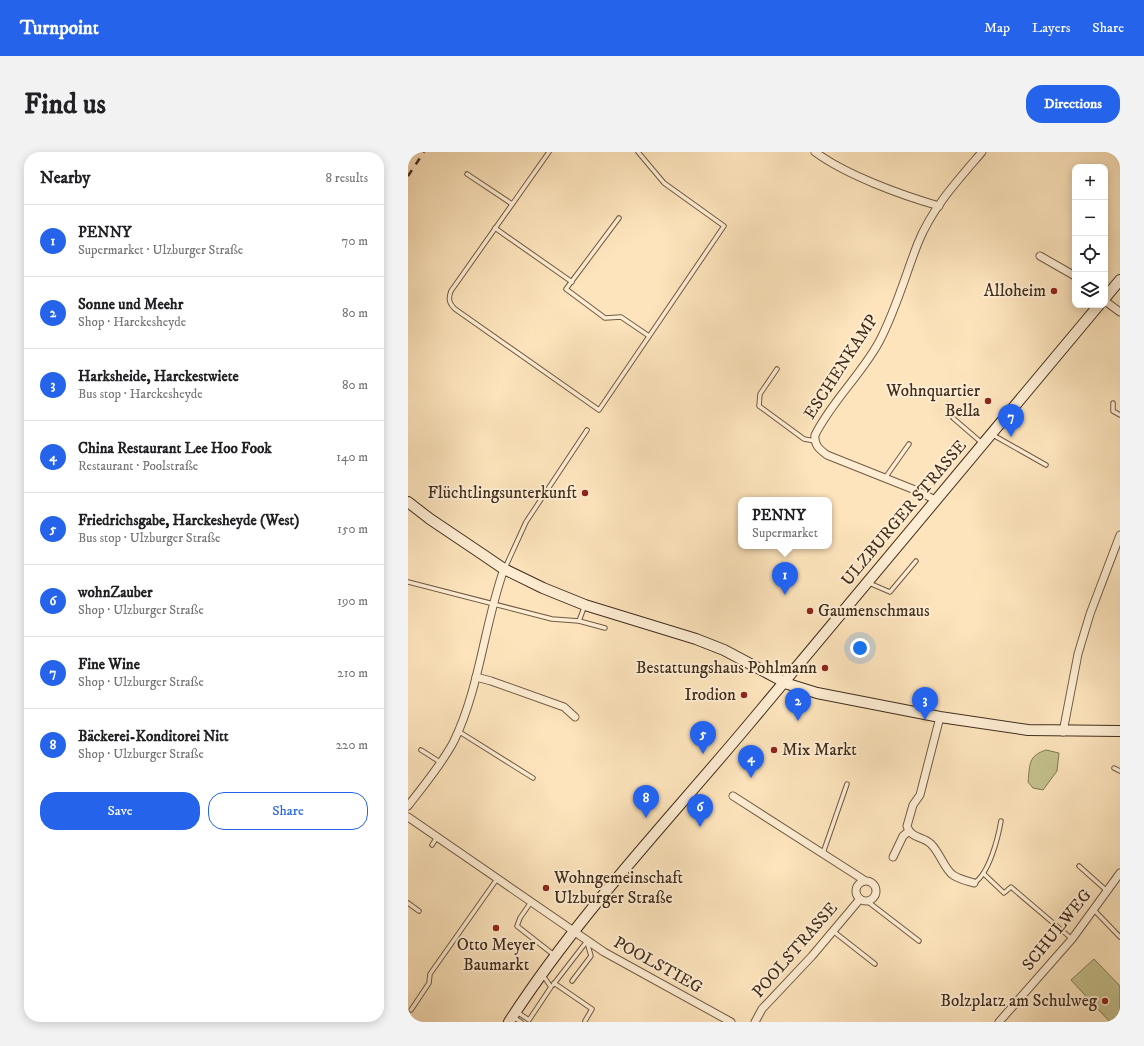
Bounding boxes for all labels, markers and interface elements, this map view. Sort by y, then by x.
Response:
text: Turnpoint [20,17,99,40]
text: Map [984,19,1010,37]
text: Layers [1032,19,1070,37]
text: Share [1092,19,1124,37]
button: Directions [1026,85,1120,123]
text: Find us [24,87,106,122]
map controls [1072,164,1108,308]
button: + [1072,164,1108,200]
text: Nearby [40,167,90,189]
text: 8 results [326,170,368,186]
button: − [1072,200,1108,236]
text: PENNY [78,223,132,242]
text: 1 [51,233,55,249]
text: 70 m [342,233,368,249]
button: locate [1072,236,1108,272]
text: Supermarket · Ulzburger Straße [78,242,243,258]
button: layers [1072,272,1108,308]
place label: Alloheim [984,280,1046,302]
marker: Alloheim [1049,286,1059,296]
text: Sonne und Meehr [78,295,183,314]
text: 2 [50,305,56,321]
text: 80 m [342,305,368,321]
street label: ESCHENKAMP [799,310,883,424]
text: Shop · Harckesheyde [78,314,186,330]
text: Harksheide, Harckestwiete [78,367,239,386]
text: 3 [51,377,55,393]
text: 80 m [342,377,368,393]
place label: Wohnquartier Bella [885,380,981,422]
text: Bus stop · Harckesheyde [78,386,203,402]
marker: Wohnquartier Bella [983,396,993,406]
pin: 7 [998,404,1024,437]
street label: ULZBURGER STRASSE [836,435,972,591]
text: China Restaurant Lee Hoo Fook [78,439,272,458]
text: 4 [49,449,57,465]
text: 140 m [336,449,368,465]
text: Restaurant · Poolstraße [78,458,198,474]
place label: Flüchtlingsunterkunft [427,482,578,504]
marker: Flüchtlingsunterkunft [580,488,590,498]
popup [738,497,832,549]
text: PENNY [752,506,806,525]
text: Friedrichsgabe, Harckesheyde (West) [78,511,299,530]
text: 5 [50,521,56,537]
text: 150 m [337,521,368,537]
text: Supermarket [752,525,818,541]
text: Bus stop · Ulzburger Straße [78,530,220,546]
pin: 1 [772,562,798,595]
text: wohnZauber [78,583,153,602]
text: 6 [50,593,56,609]
text: 190 m [337,593,368,609]
place label: Gaumenschmaus [818,600,930,622]
text: Shop · Ulzburger Straße [78,602,204,618]
marker: Gaumenschmaus [805,606,815,616]
your location [850,638,870,658]
text: Fine Wine [78,655,140,674]
place label: Bestattungshaus Pohlmann [636,657,817,679]
marker: Bestattungshaus Pohlmann [820,663,830,673]
text: 7 [50,665,56,681]
text: 210 m [337,665,368,681]
text: Shop · Ulzburger Straße [78,674,204,690]
place label: Irodion [684,684,736,706]
pin: 3 [912,687,938,720]
pin: 2 [785,688,811,721]
marker: Irodion [739,690,749,700]
pin: 5 [690,721,716,754]
text: Bäckerei-Konditorei Nitt [78,727,229,746]
text: 8 [50,737,56,753]
text: 220 m [336,737,368,753]
place label: Mix Markt [782,739,857,761]
pin: 4 [738,745,764,778]
marker: Mix Markt [769,745,779,755]
text: Shop · Ulzburger Straße [78,746,204,762]
pin: 8 [633,785,659,818]
button: Save [40,792,200,830]
button: Share [208,792,368,830]
pin: 6 [687,794,713,827]
place label: Wohngemeinschaft Ulzburger Straße [553,867,684,909]
marker: Wohngemeinschaft Ulzburger Straße [541,883,551,893]
street label: SCHULWEG [1017,885,1097,975]
street label: POOLSTRASSE [747,898,843,1002]
marker: Otto Meyer Baumarkt [491,923,501,933]
street label: POOLSTIEG [609,931,707,999]
place label: Otto Meyer Baumarkt [457,934,536,976]
place label: Bolzplatz am Schulweg [940,990,1098,1012]
marker: Bolzplatz am Schulweg [1100,996,1110,1006]

